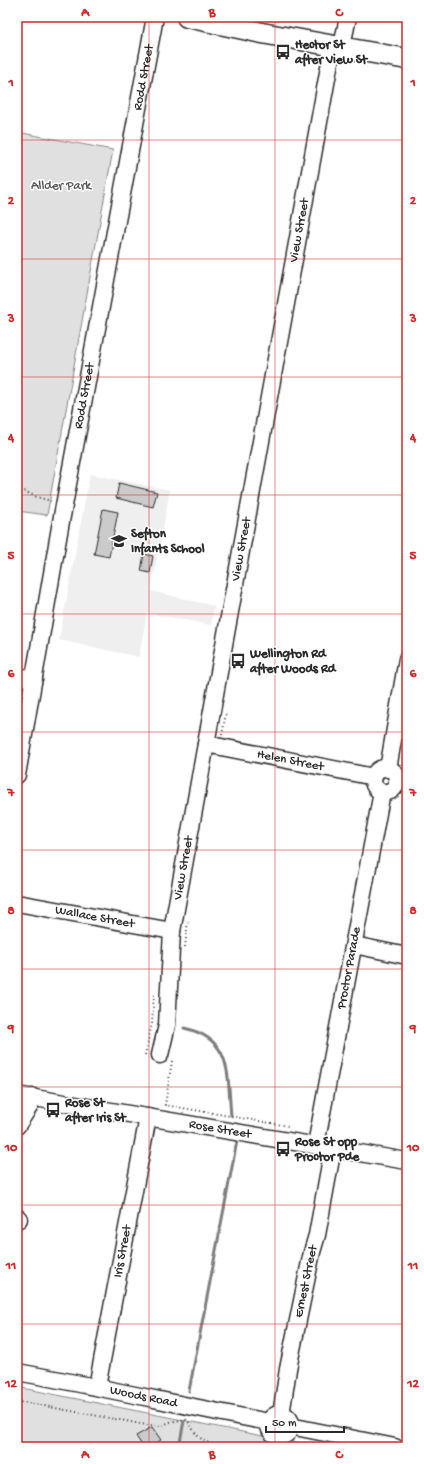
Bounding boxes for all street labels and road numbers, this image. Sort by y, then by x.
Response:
street label: Rodd Street [130,42,158,112]
street label: View Street [286,196,313,265]
street label: Rodd Street [71,360,98,430]
street label: View Street [228,514,255,583]
street label: Helen Street [256,747,327,775]
street label: View Street [170,833,197,902]
street label: Wallace Street [54,903,137,932]
street label: Proctor Parade [334,925,364,1011]
street label: Rose Street [188,1117,254,1142]
street label: Iris Street [110,1222,135,1279]
street label: Ernest Street [291,1242,322,1319]
street label: Woods Road [109,1383,180,1411]

